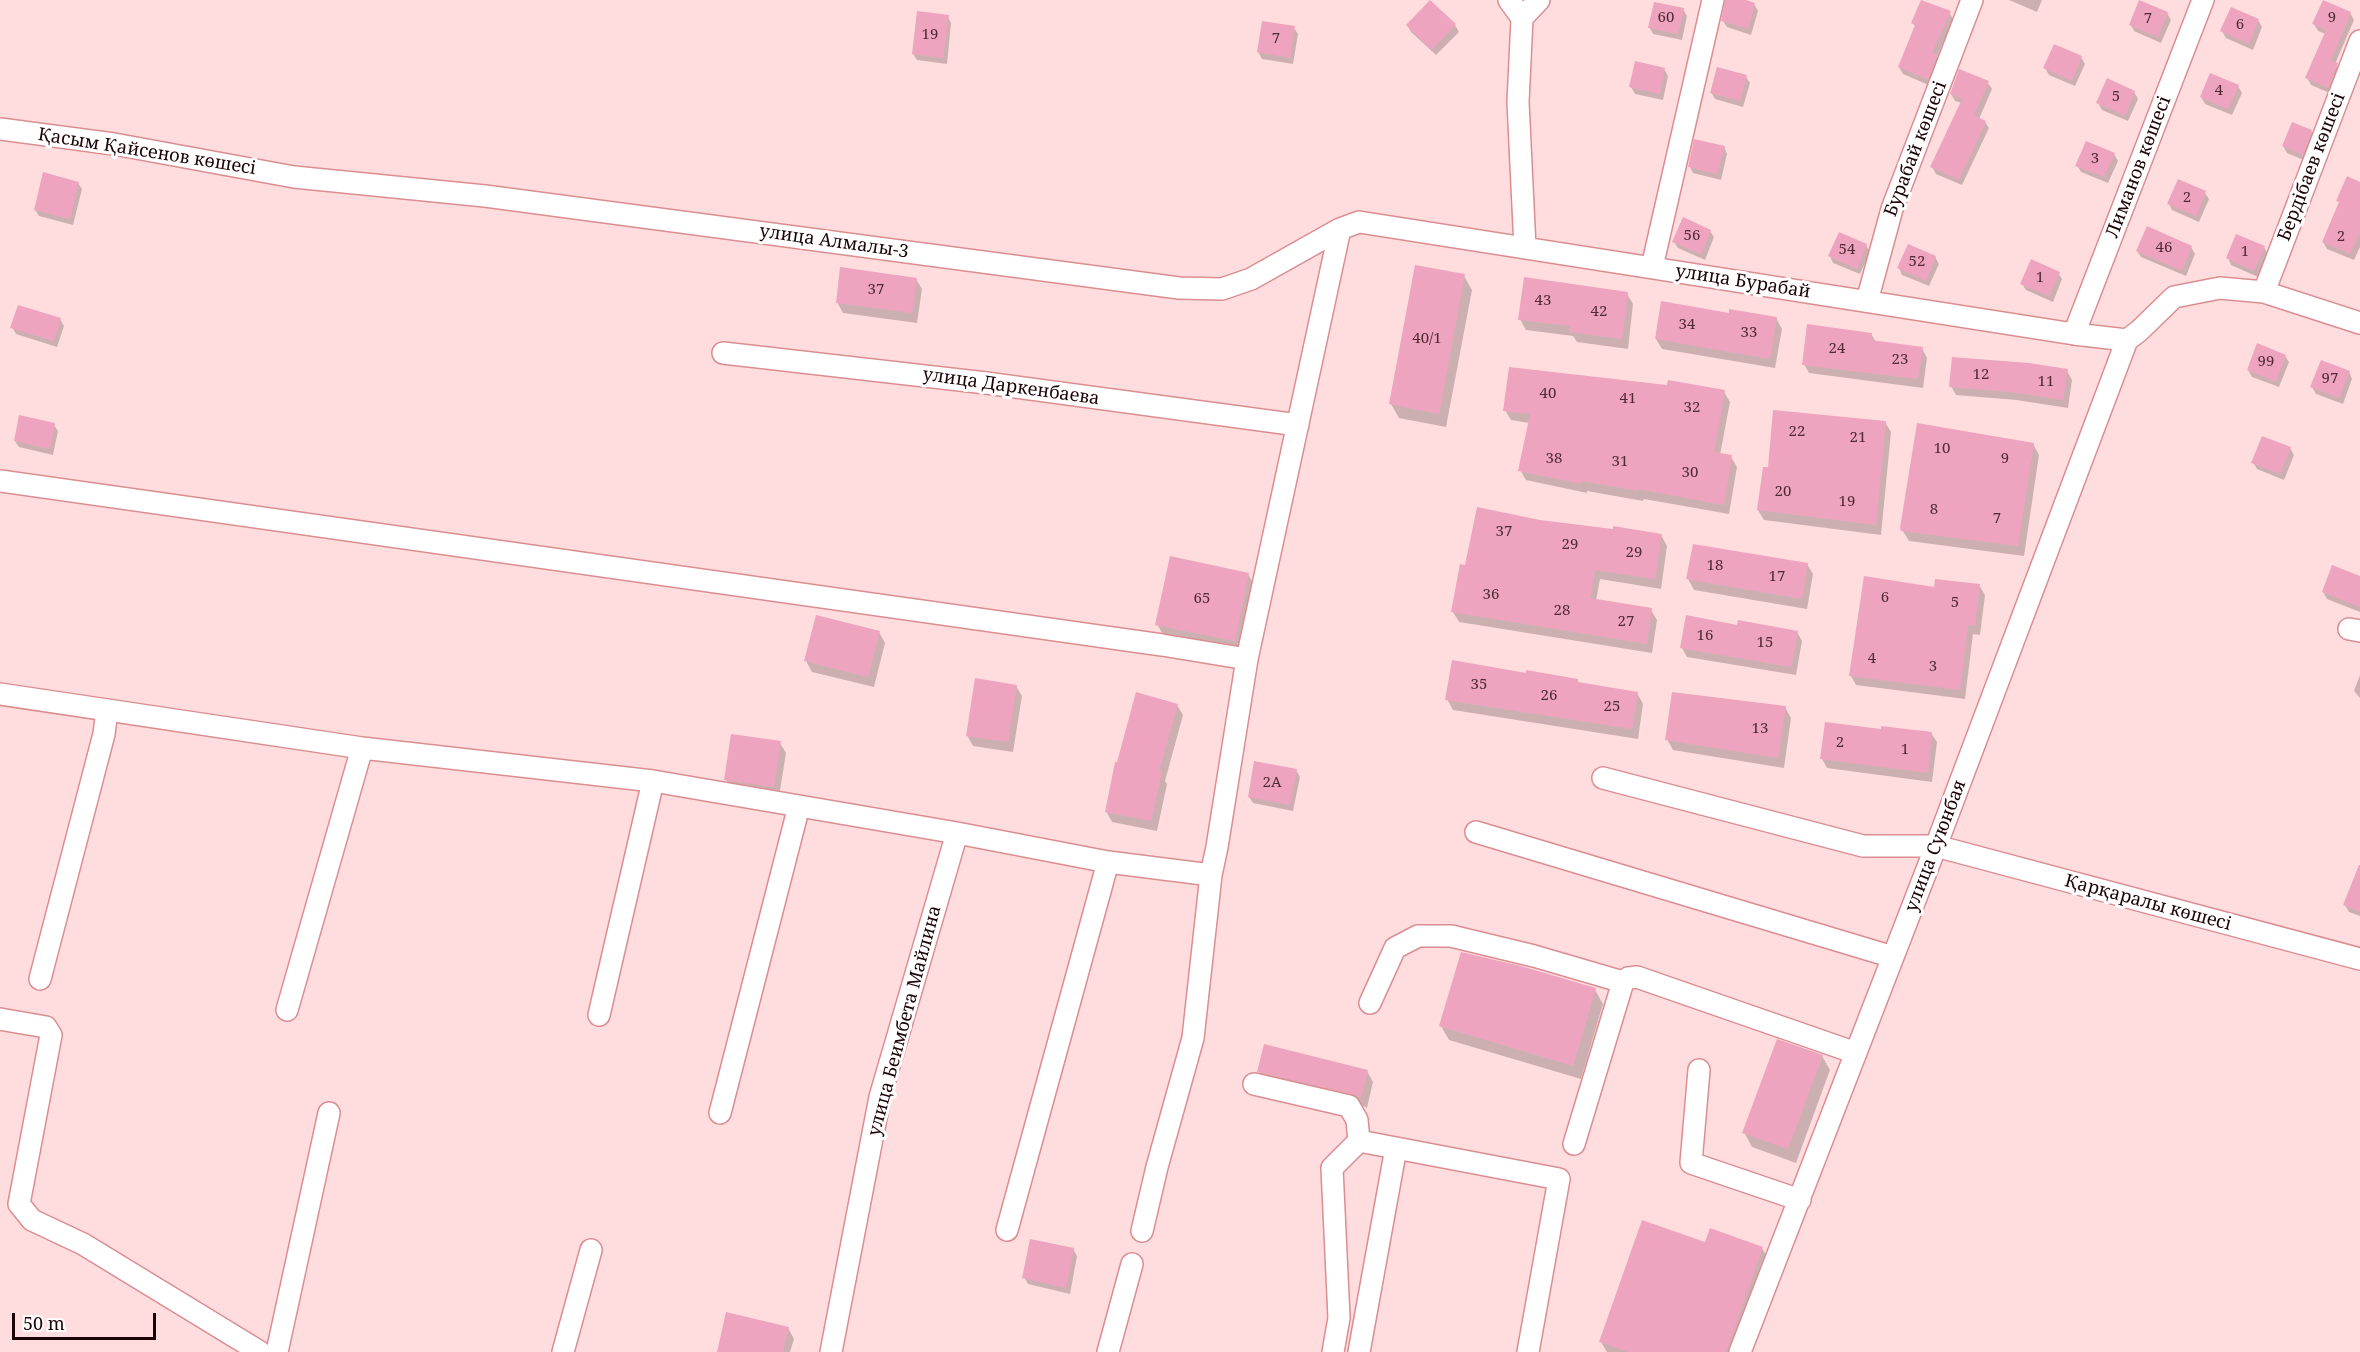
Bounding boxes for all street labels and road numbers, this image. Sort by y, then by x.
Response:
street label: Бурабай көшесі [1880,78,1952,220]
street label: Бердібаев көшесі [2274,90,2350,244]
street label: Лиманов көшесі [2102,93,2176,241]
street label: Қасым Қайсенов көшесі [36,124,258,180]
street label: улица Алмалы-3 [758,221,910,263]
street label: улица Бурабай [1674,261,1812,303]
street label: улица Даркенбаева [921,364,1101,410]
street label: улица Суюнбая [1901,777,1971,915]
street label: Қарқаралы көшесі [2062,870,2234,936]
street label: улица Беимбета Майлина [864,903,946,1139]

